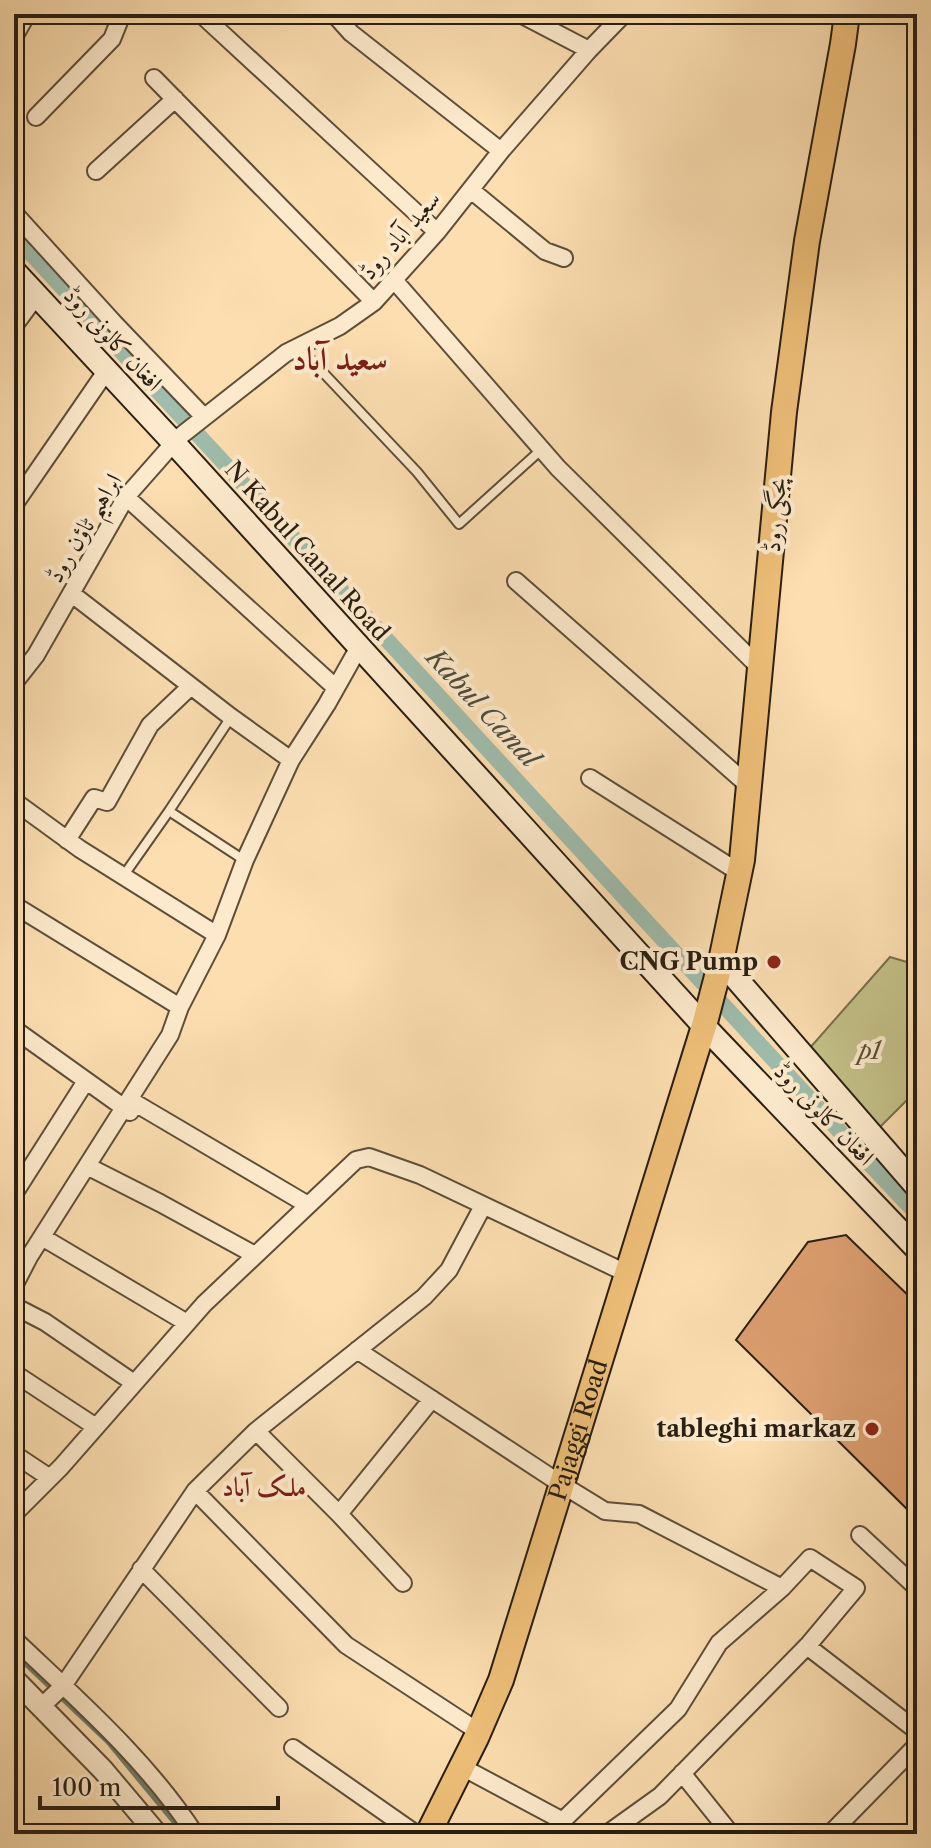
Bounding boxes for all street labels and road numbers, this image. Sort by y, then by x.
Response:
street label: سعید آباد روڈ [353,184,446,285]
street label: افغان کالونی روڈ [57,281,169,397]
street label: N Kabul Canal Road [219,455,396,647]
street label: ابراہیم ٹاؤن روڈ [40,468,136,593]
street label: پجگی روڈ [757,476,794,554]
street label: افغان کالونی روڈ [767,1056,881,1172]
street label: Pajaggi Road [543,1356,614,1504]

